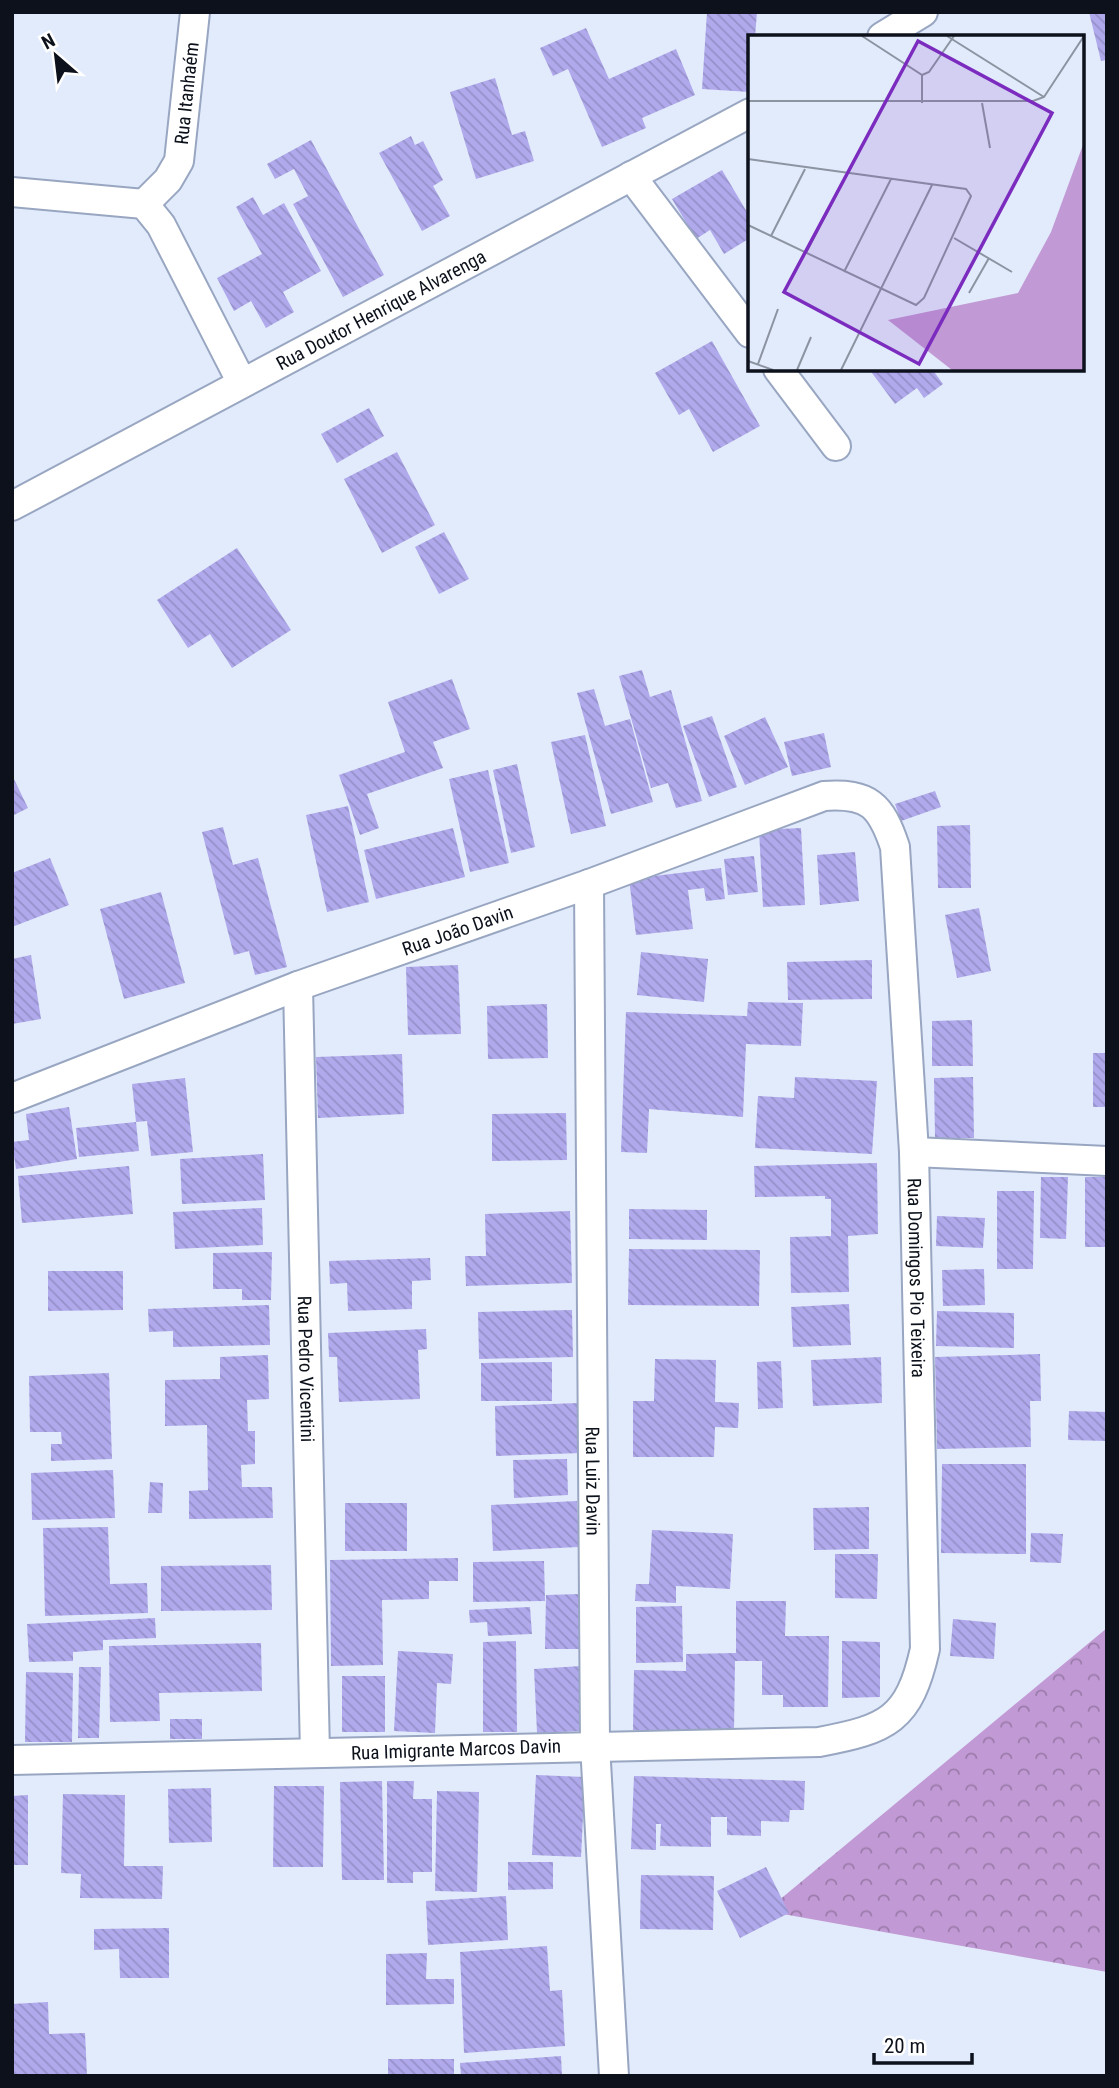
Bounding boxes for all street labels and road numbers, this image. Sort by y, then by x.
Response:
street label: Rua Itanhaém [170,41,204,146]
street label: Rua Doutor Henrique Alvarenga [272,245,490,375]
street label: Rua João Davin [399,901,516,961]
street label: Rua Domingos Pio Teixeira [903,1178,930,1378]
street label: Rua Pedro Vicentini [293,1295,319,1442]
street label: Rua Luiz Davin [581,1426,605,1536]
street label: Rua Imigrante Marcos Davin [351,1734,561,1765]

